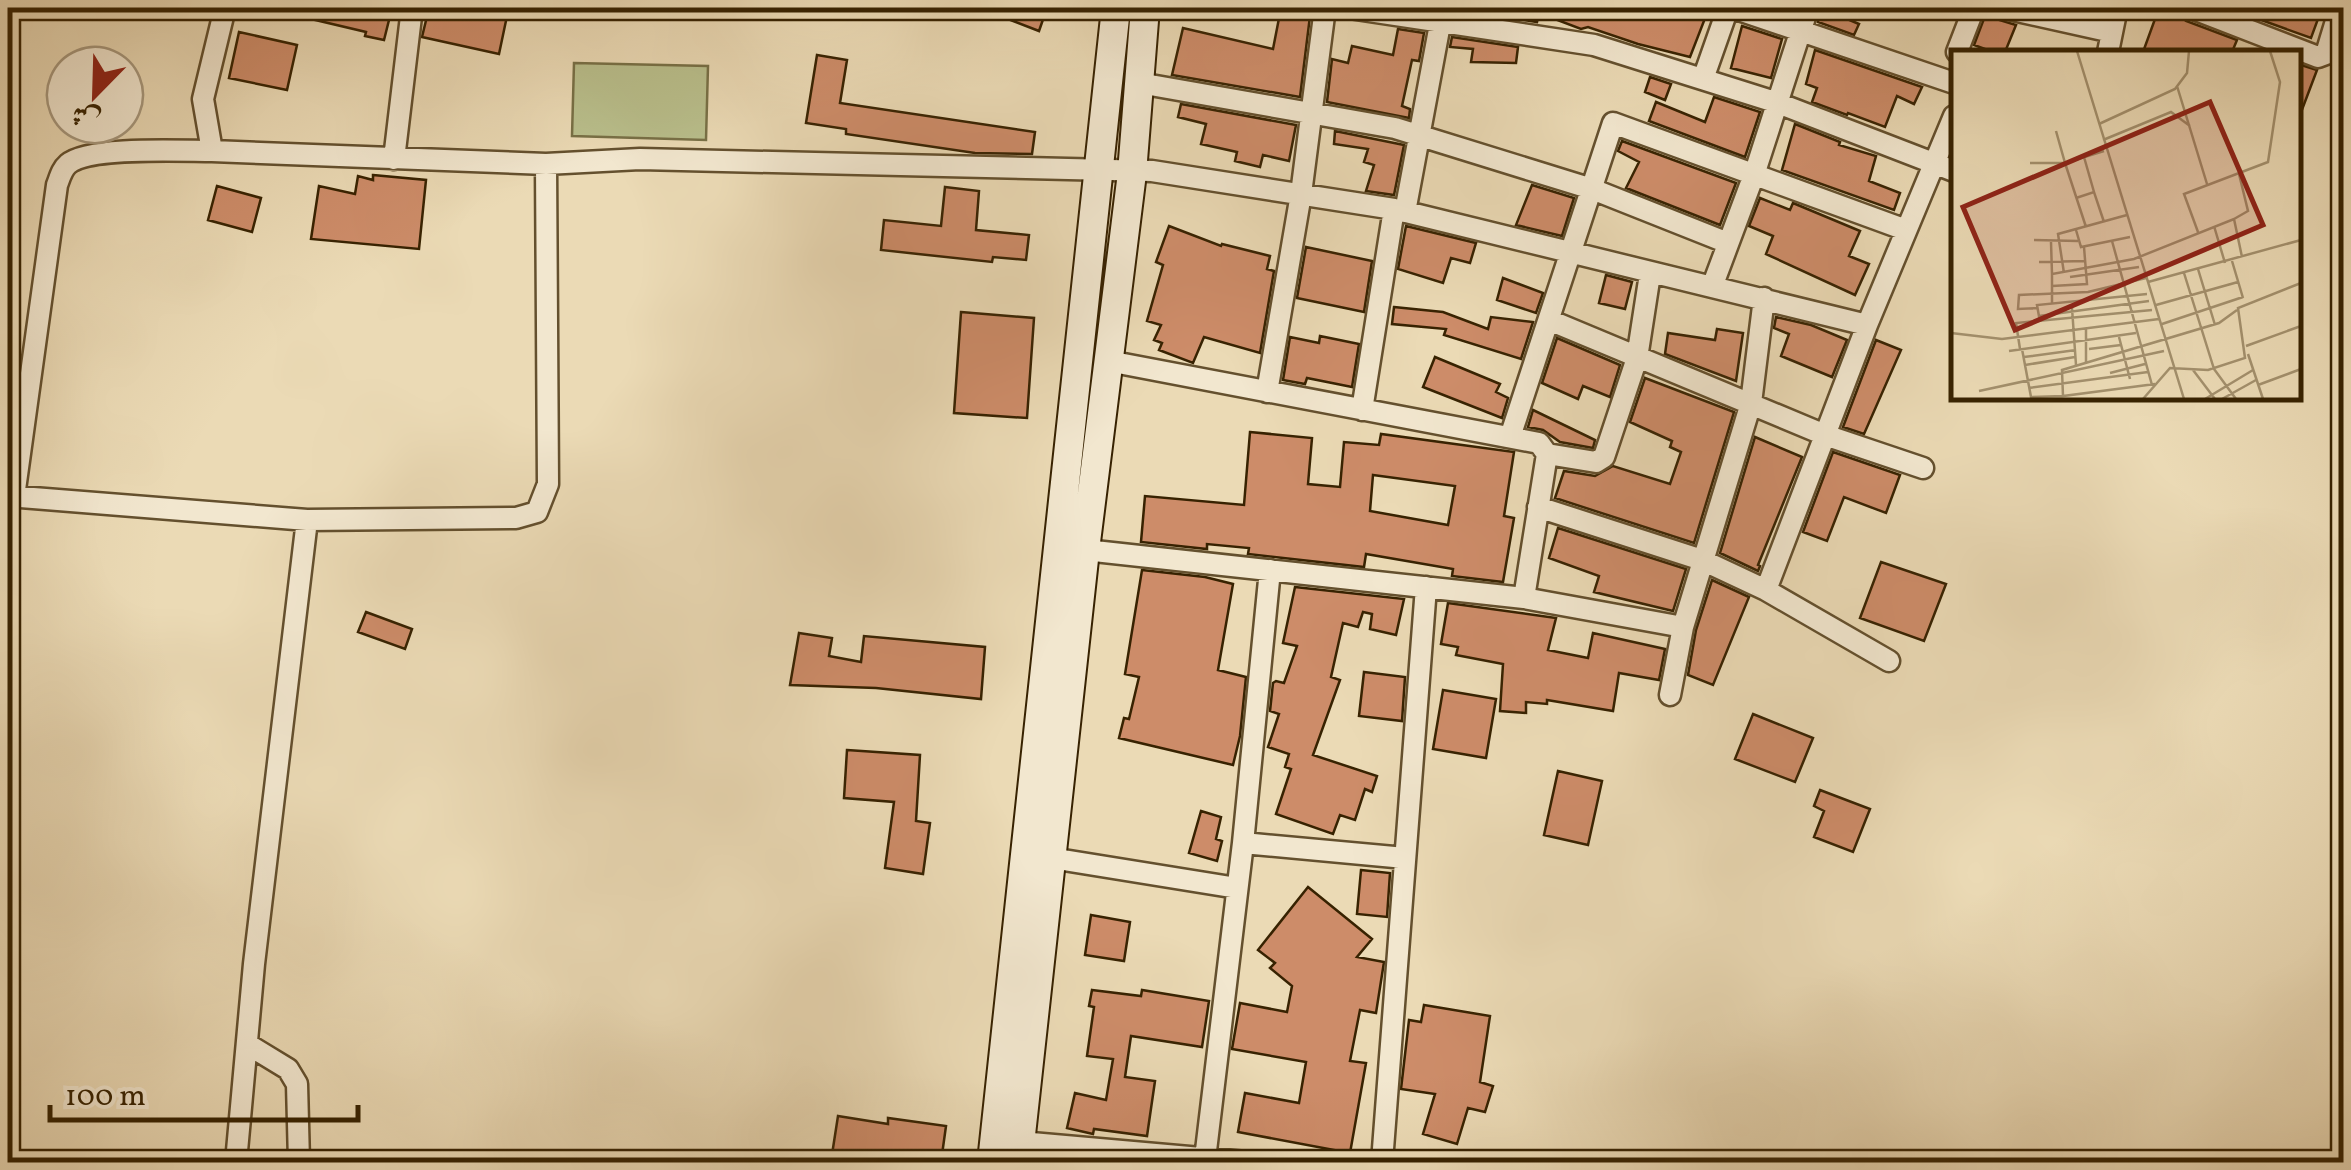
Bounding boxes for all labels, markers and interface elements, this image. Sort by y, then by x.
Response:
north arrow [45,45,145,145]
inset map [1951,50,2301,400]
text: ش [66,92,107,139]
scale bar [50,1060,358,1122]
text: 100 m [65,1076,146,1118]

